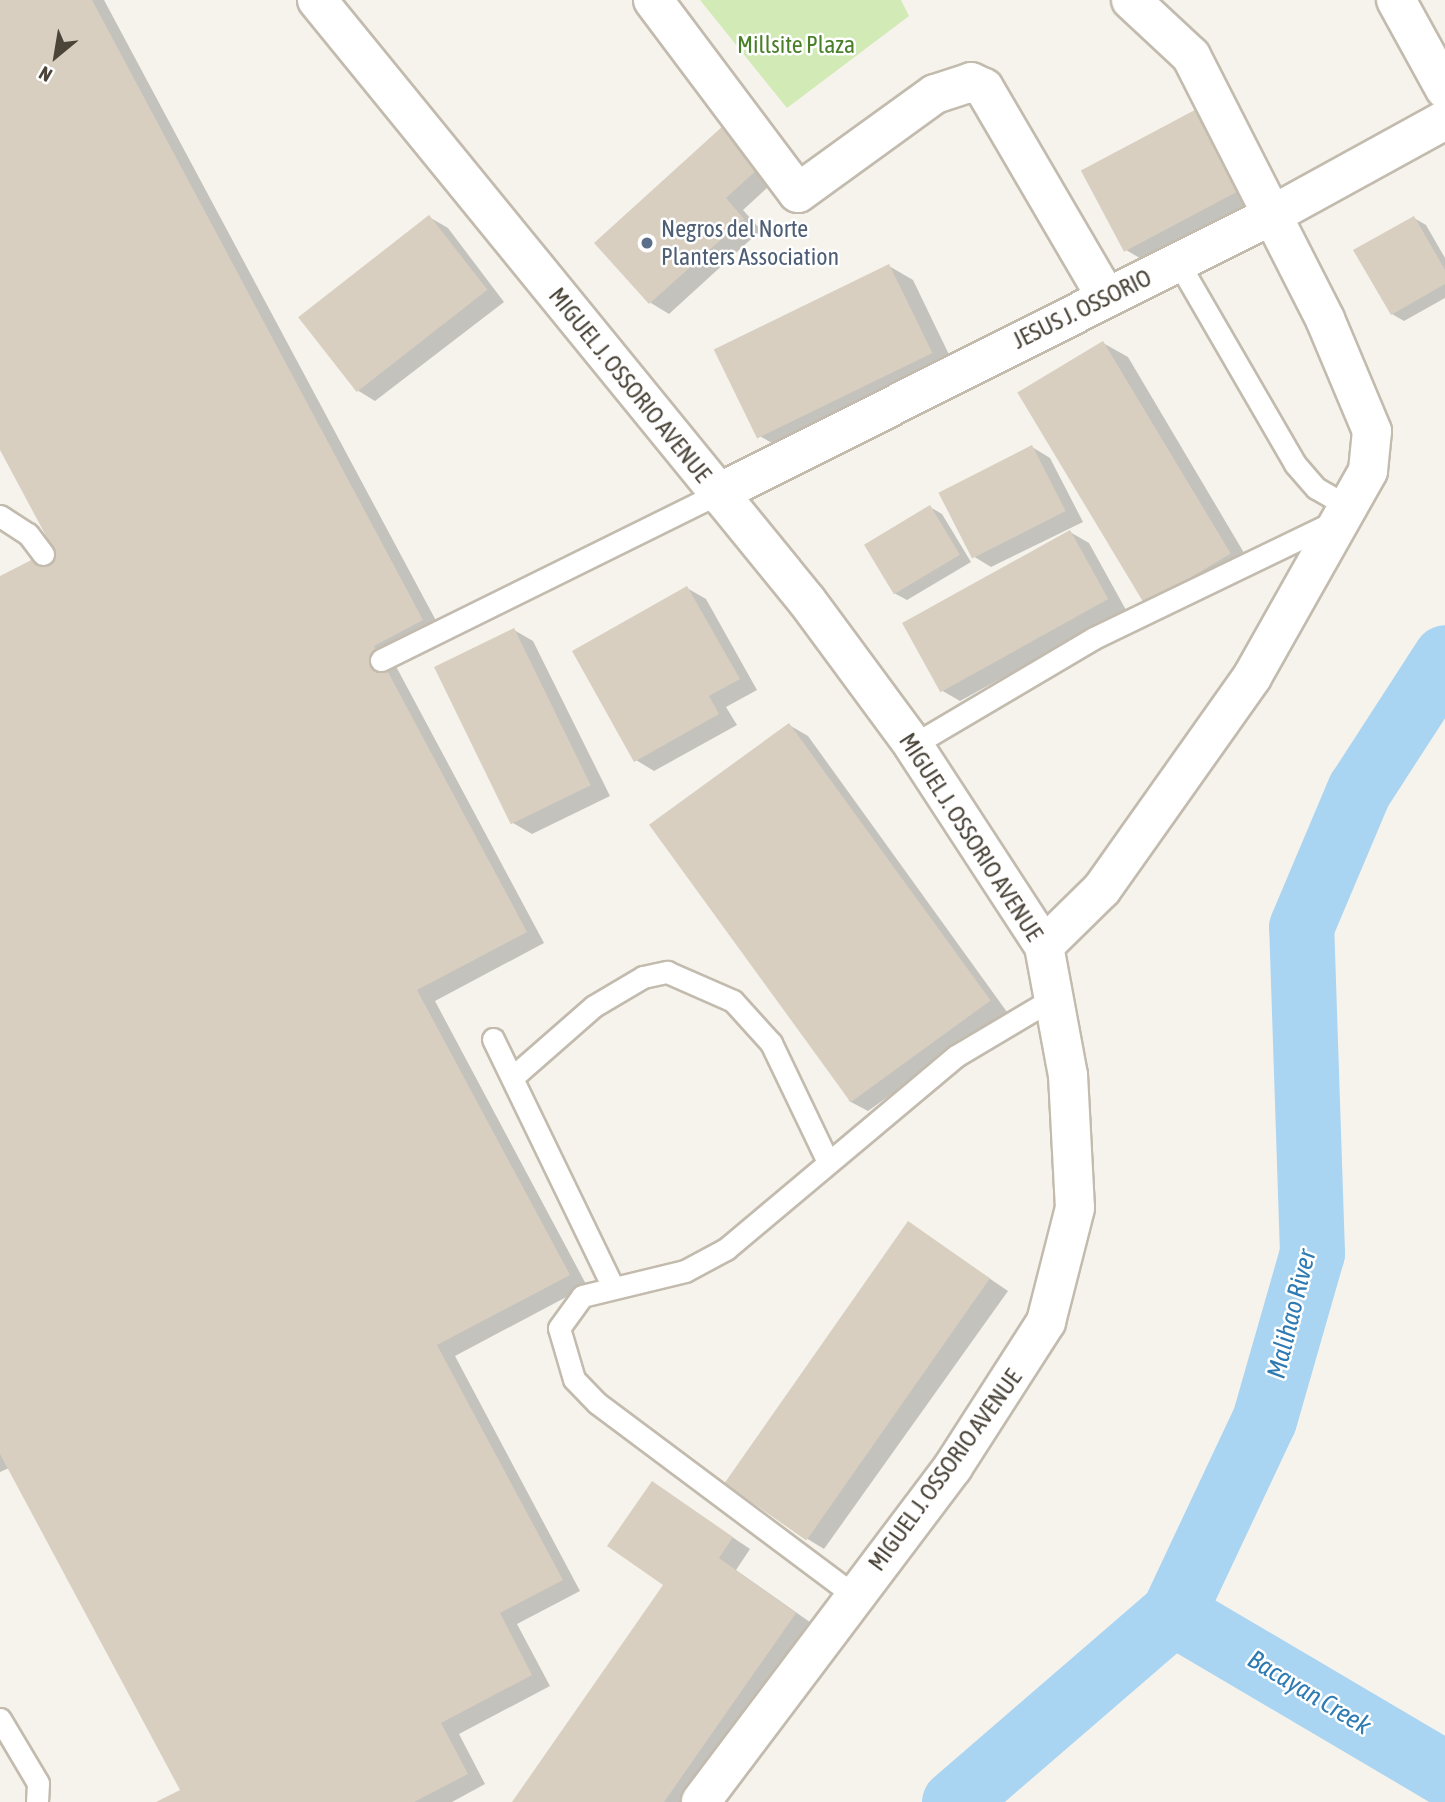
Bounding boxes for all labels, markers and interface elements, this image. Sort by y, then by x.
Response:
north arrow [21,21,91,91]
park label: Millsite Plaza [737,31,855,59]
text: N [35,62,56,87]
place label: Negros del Norte Planters Association [661,215,839,271]
marker: Negros del Norte Planters Association [639,235,655,251]
street label: JESUS J. OSSORIO [1008,263,1156,355]
street label: MIGUEL J. OSSORIO AVENUE [543,282,717,488]
street label: MIGUEL J. OSSORIO AVENUE [893,728,1049,946]
water label: Malihao River [1261,1246,1323,1382]
street label: MIGUEL J. OSSORIO AVENUE [862,1364,1028,1576]
water label: Bacayan Creek [1242,1644,1376,1742]

